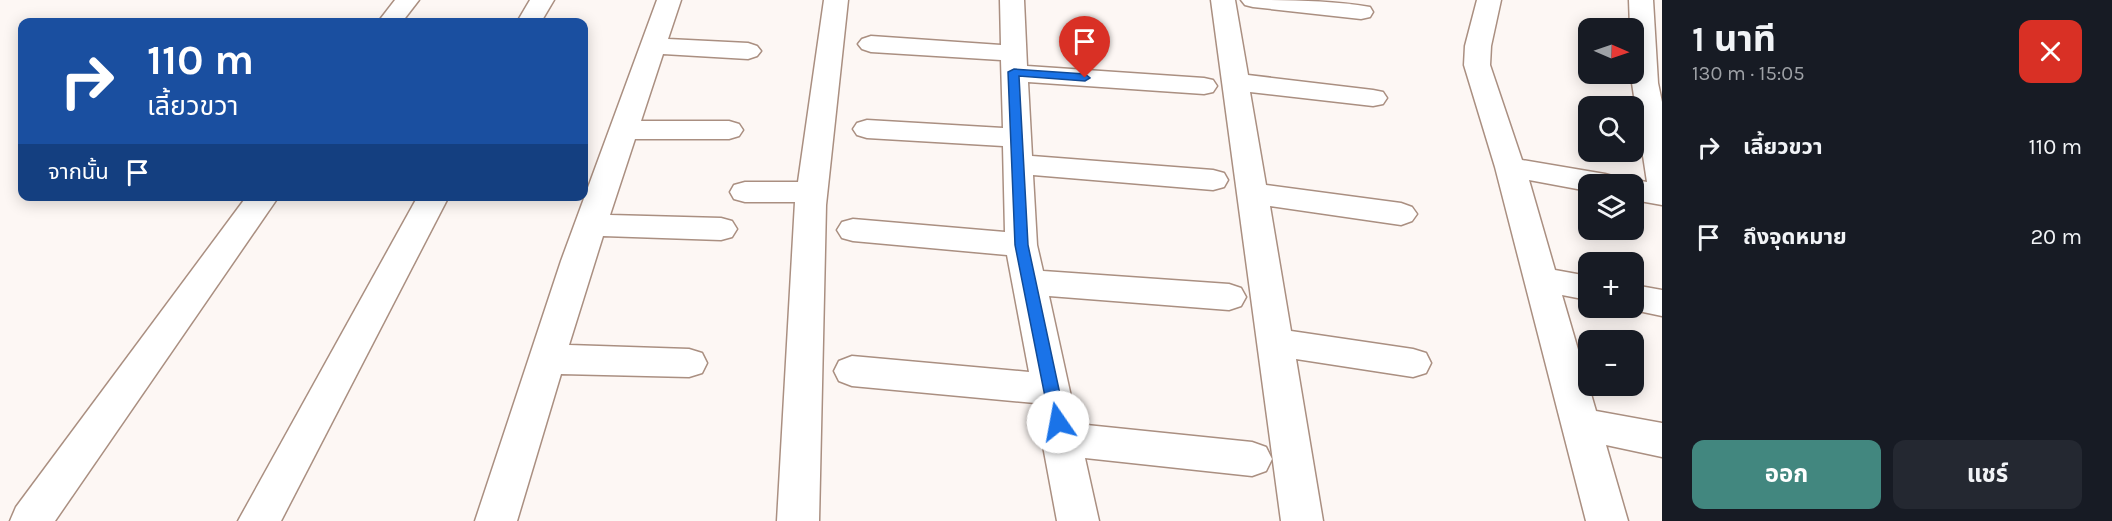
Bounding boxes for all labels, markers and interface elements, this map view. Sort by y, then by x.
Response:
pin [1059,16,1110,78]
north arrow [1578,18,1644,84]
map controls [1578,18,1644,396]
text: 1 นาที [1692,18,1776,60]
button: close [2019,20,2082,83]
icon: arrive [1068,25,1101,58]
text: 110 m [147,35,254,85]
icon: right [48,42,126,120]
text: 130 m · 15:05 [1692,62,1805,85]
text: เลี้ยวขวา [147,90,238,122]
button: search [1578,96,1644,162]
icon: right [1692,131,1725,164]
text: เลี้ยวขวา [1743,134,1823,160]
text: 110 m [2029,134,2082,160]
icon: arrive [121,156,154,189]
text: จากนั้น [48,159,109,185]
button: layers [1578,174,1644,240]
icon: arrive [1692,221,1725,254]
text: ถึงจุดหมาย [1743,224,1847,250]
text: 20 m [2030,224,2082,250]
button: + [1578,252,1644,318]
button: − [1578,330,1644,396]
position arrow [1026,390,1090,454]
button: ออก [1692,440,1881,509]
button: แชร์ [1893,440,2082,509]

